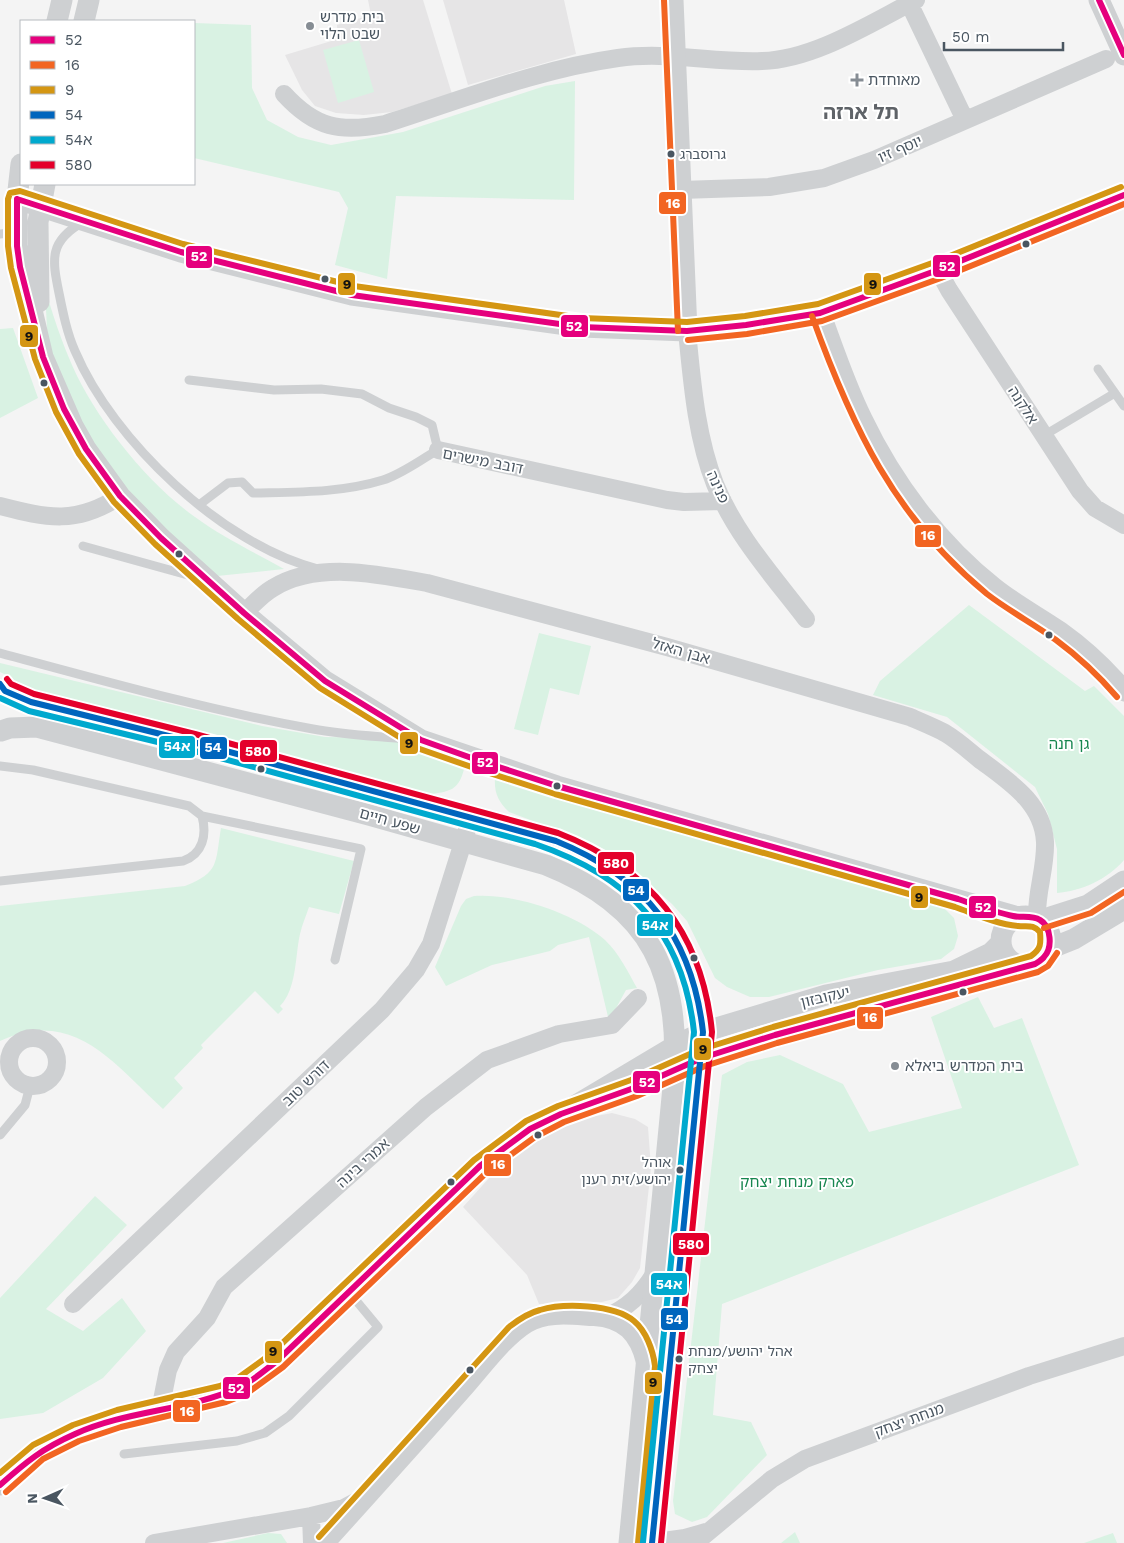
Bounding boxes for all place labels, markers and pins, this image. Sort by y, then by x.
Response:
place label: בית מדרש שבט הלוי [320,8,385,43]
marker: בית מדרש שבט הלוי [304,20,316,32]
place label: מאוחדת [868,71,920,89]
marker: מאוחדת [850,73,864,87]
place label: גרוסברג [680,146,726,162]
marker: גרוסברג [666,149,676,159]
unlabelled marker [1021,239,1031,249]
unlabelled marker [320,274,330,284]
unlabelled marker [39,378,49,388]
unlabelled marker [174,549,184,559]
unlabelled marker [1044,630,1054,640]
unlabelled marker [256,764,266,774]
unlabelled marker [552,781,562,791]
unlabelled marker [689,953,699,963]
unlabelled marker [958,987,968,997]
place label: בית המדרש ביאלא [905,1057,1024,1075]
marker: בית המדרש ביאלא [889,1060,901,1072]
unlabelled marker [533,1130,543,1140]
place label: אוהל יהושע/זית רענן [581,1154,671,1187]
marker: אוהל יהושע/זית רענן [675,1165,685,1175]
unlabelled marker [446,1177,456,1187]
place label: אהל יהושע/מנחת יצחק [688,1343,793,1376]
marker: אהל יהושע/מנחת יצחק [674,1354,684,1364]
unlabelled marker [465,1365,475,1375]

